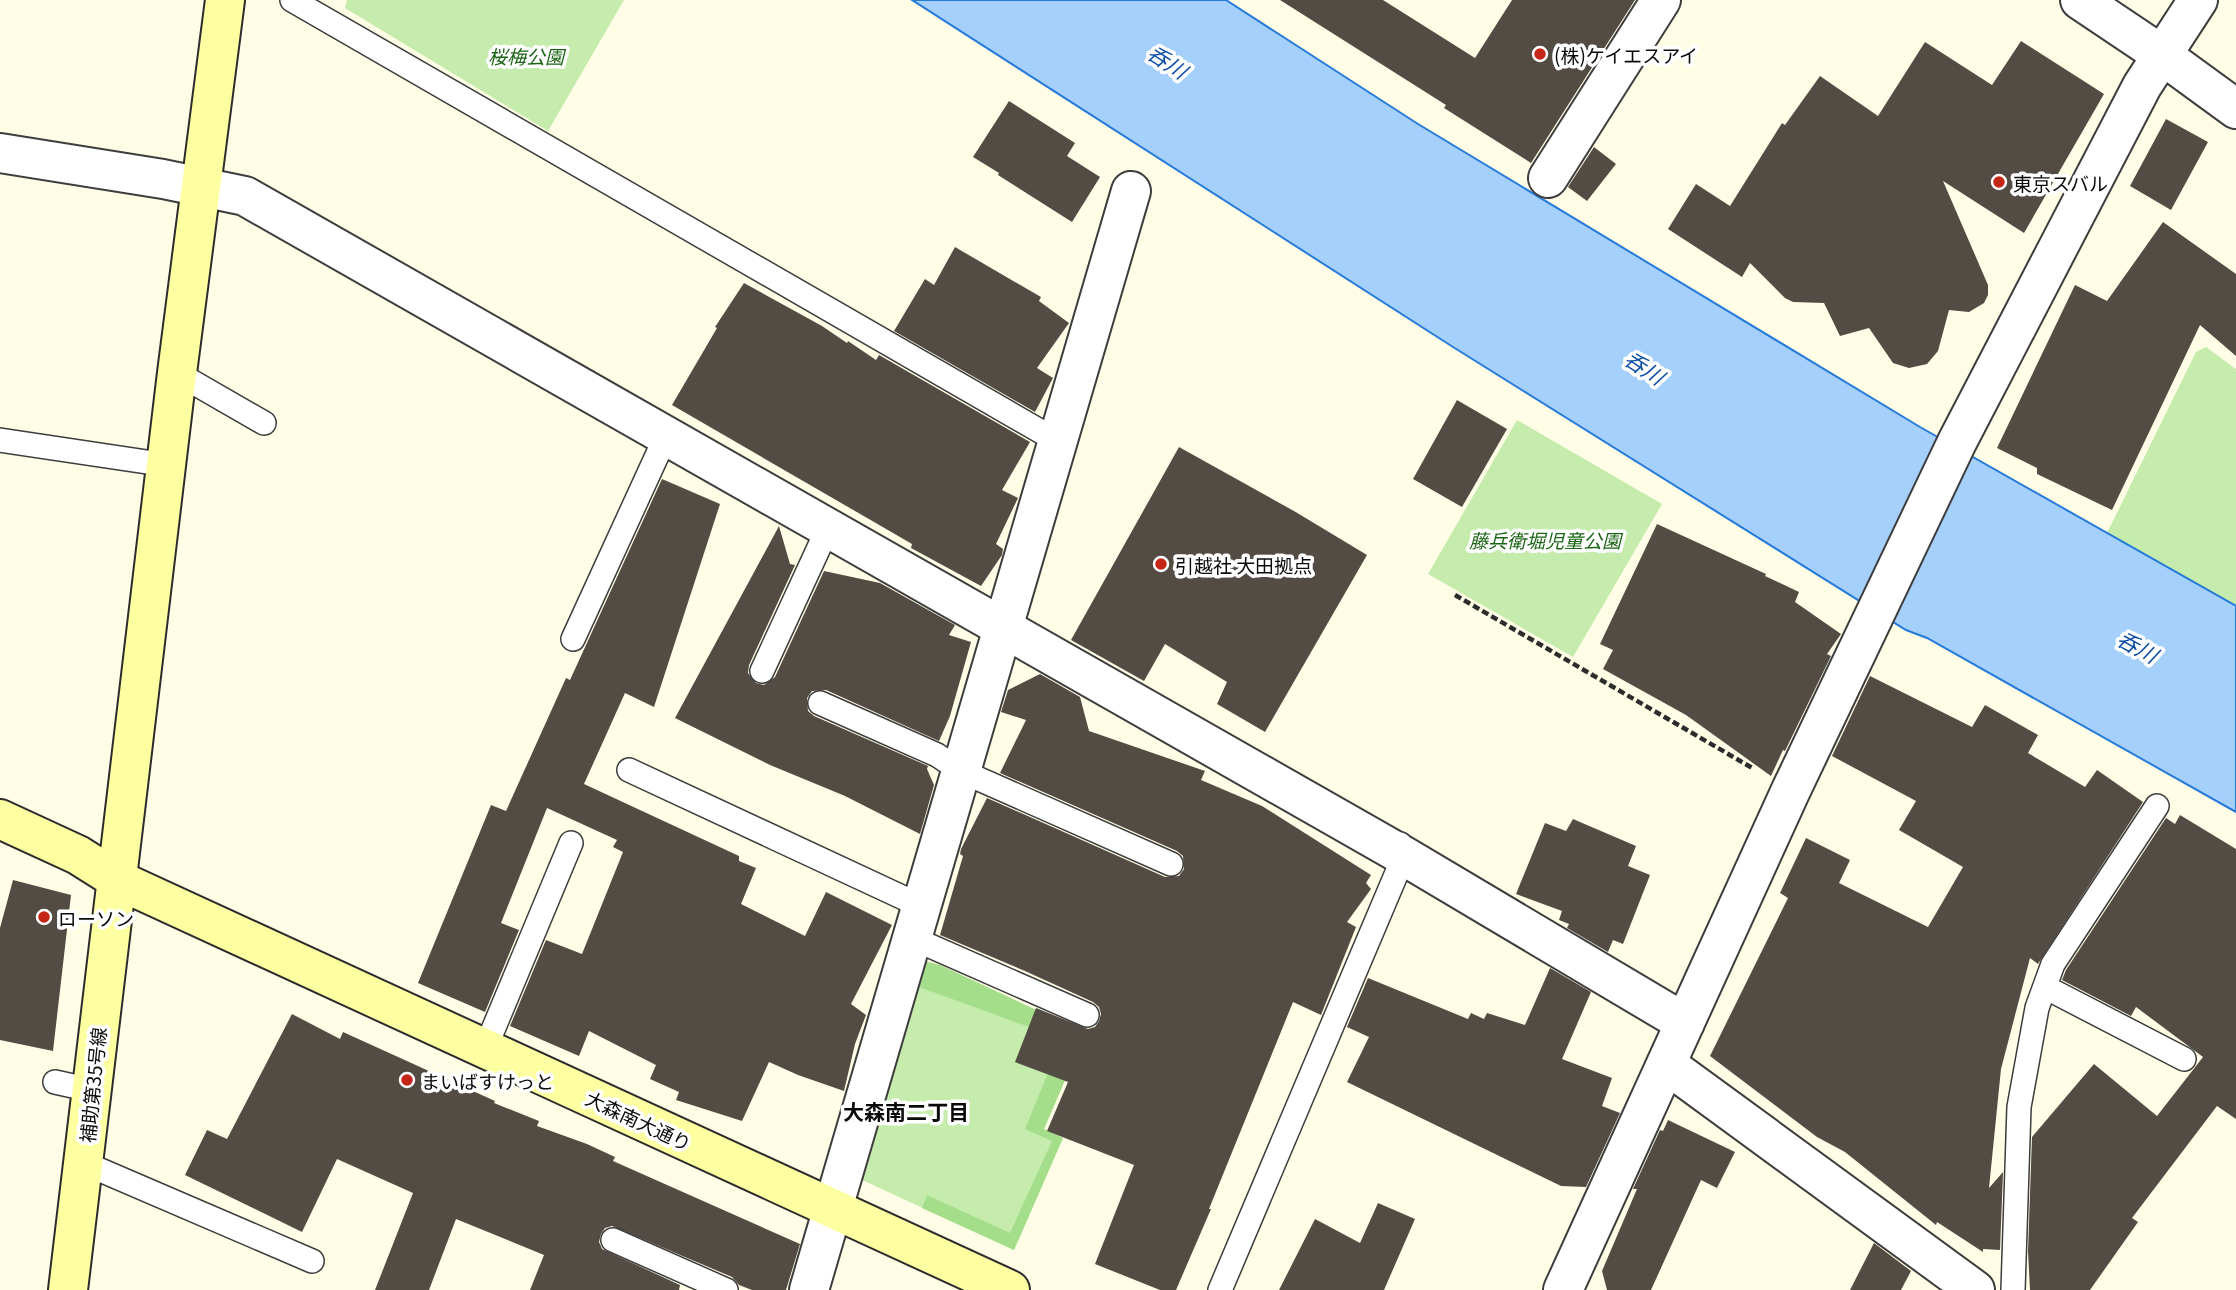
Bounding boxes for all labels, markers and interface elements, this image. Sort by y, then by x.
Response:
water label: 呑川 [1142,37,1195,86]
place label: (株)ケイエスアイ [1554,41,1698,68]
park label: 桜梅公園 [488,42,567,69]
marker: (株)ケイエスアイ [1532,46,1548,62]
place label: 東京スバル [2013,169,2108,196]
marker: 東京スバル [1991,174,2007,190]
water label: 呑川 [1619,343,1672,392]
park label: 藤兵衛堀児童公園 [1469,526,1624,553]
place label: 引越社 大田拠点 [1175,551,1312,578]
marker: 引越社 大田拠点 [1153,556,1169,572]
water label: 呑川 [2112,623,2165,670]
place label: ローソン [58,904,134,931]
marker: ローソン [36,909,52,925]
street label: 補助第35号線 [73,1026,111,1144]
place label: まいばすけっと [421,1067,554,1094]
marker: まいばすけっと [399,1072,415,1088]
street label: 大森南大通り [582,1084,696,1156]
district label: 大森南二丁目 [843,1096,969,1126]

